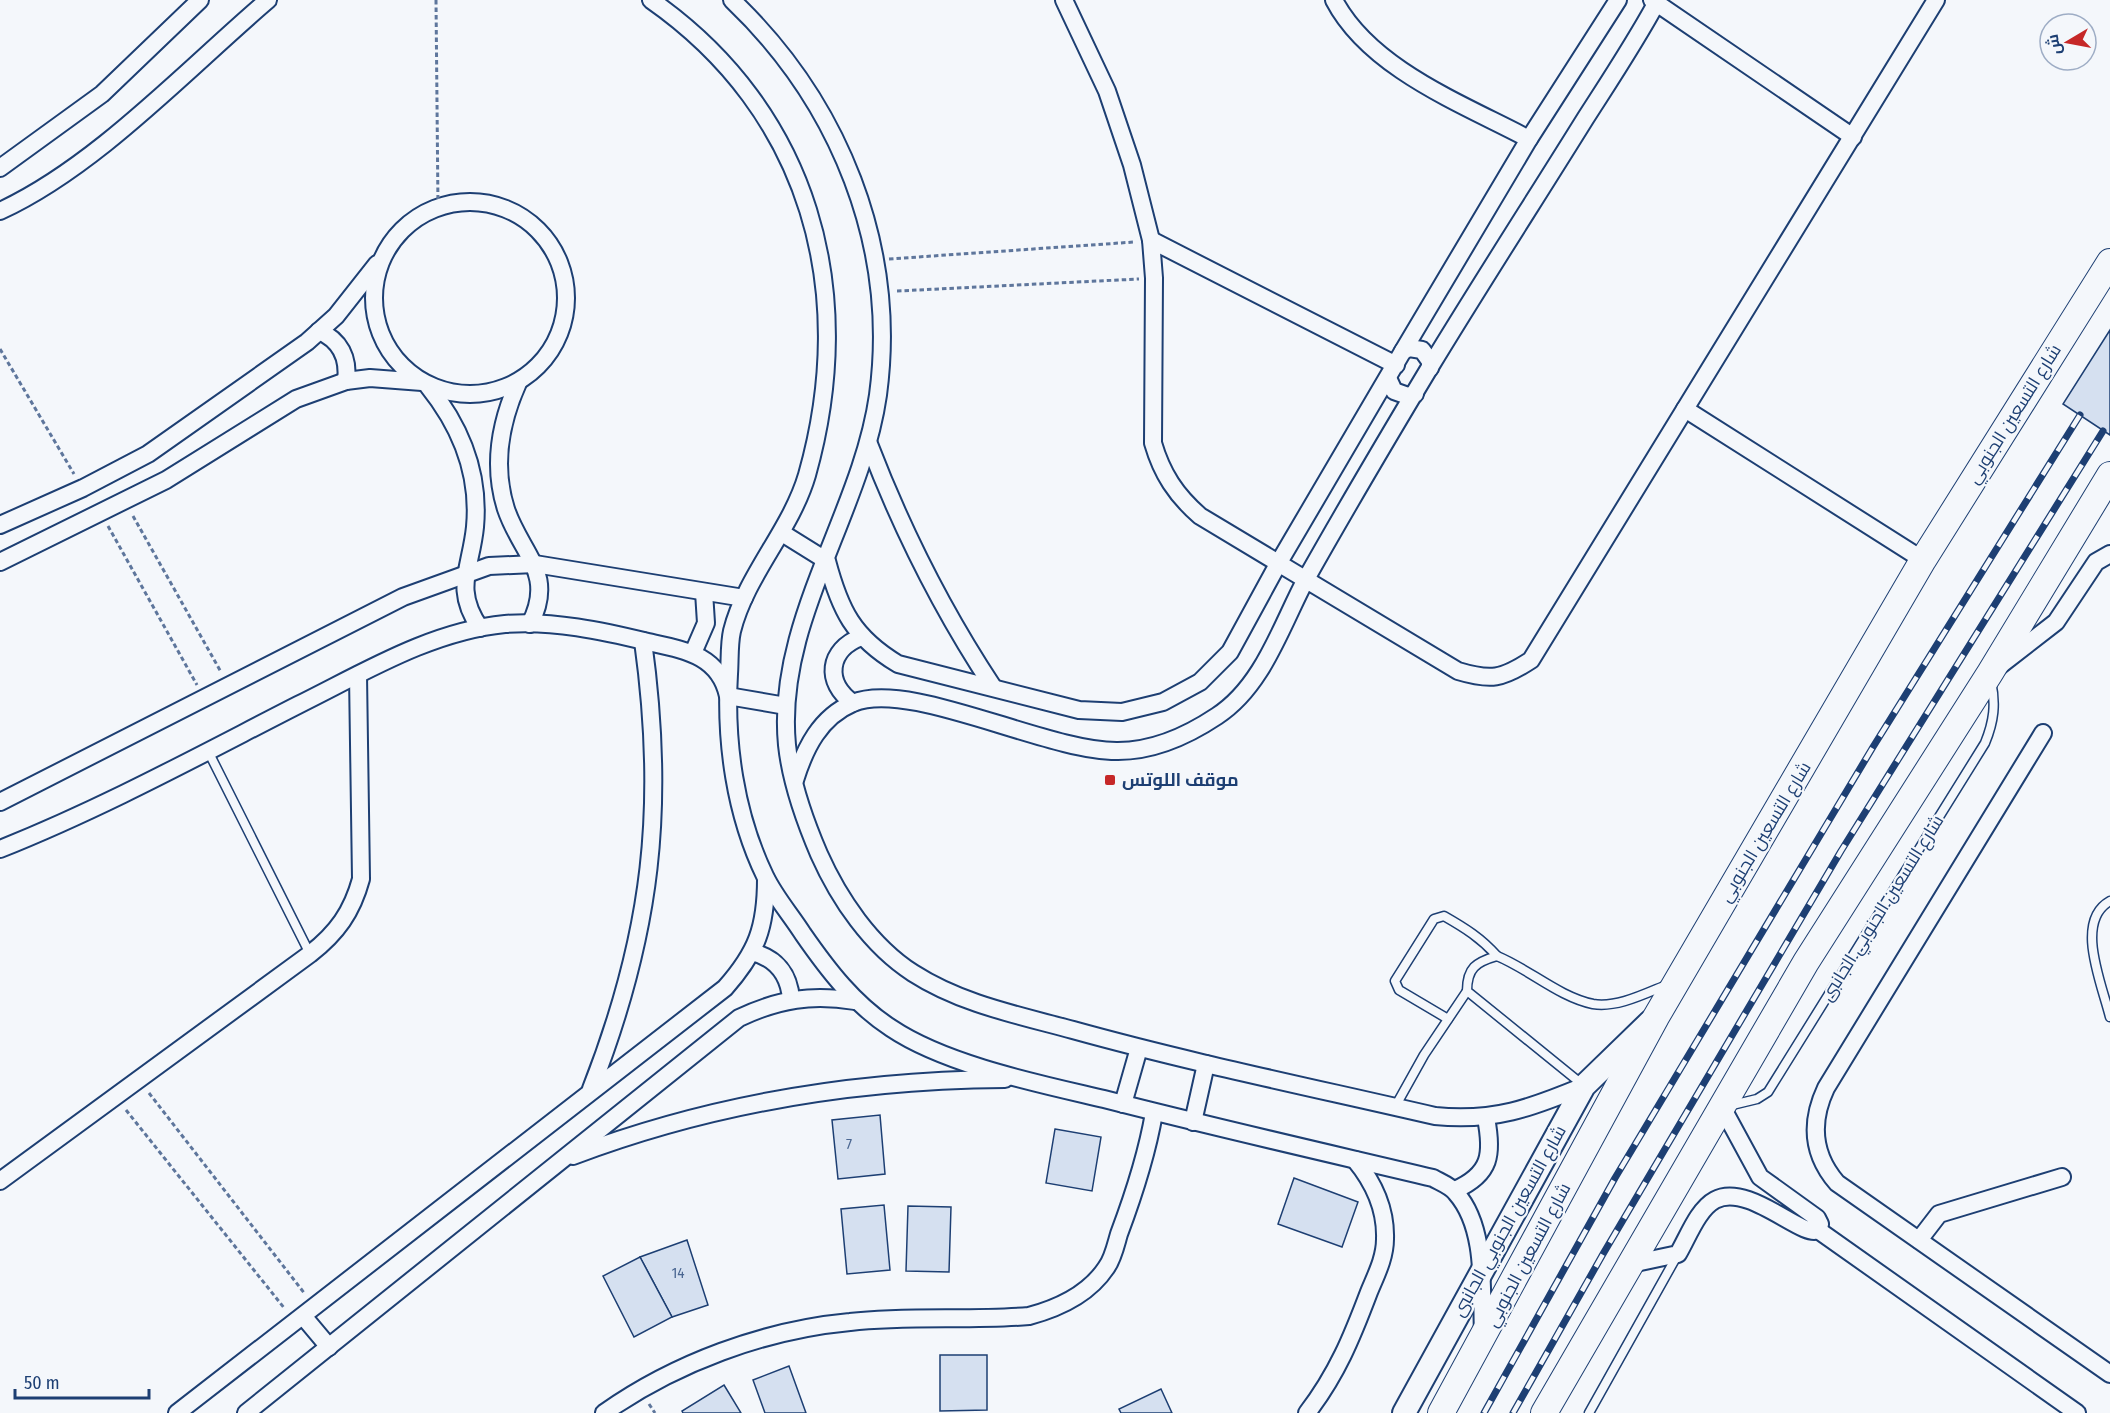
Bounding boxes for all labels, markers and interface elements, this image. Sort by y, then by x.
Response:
north arrow [2038,12,2098,72]
text: ش [2043,33,2065,56]
street label: شارع التسعين الجنوبي [1962,340,2068,489]
street label: شارع التسعين الجنوبي [1714,758,1818,908]
place label: موقف اللوتس [1122,769,1239,791]
marker: موقف اللوتس [1103,773,1117,787]
street label: شارع التسعين الجنوبي الجانبى [1816,811,1951,1007]
street label: شارع التسعين الجنوبي الجانبى [1447,1122,1571,1320]
house number: 7 [846,1135,852,1153]
street label: شارع التسعين الجنوبي [1481,1179,1575,1331]
house number: 14 [671,1264,685,1282]
scale bar [15,1362,148,1400]
text: 50 m [24,1372,60,1394]

